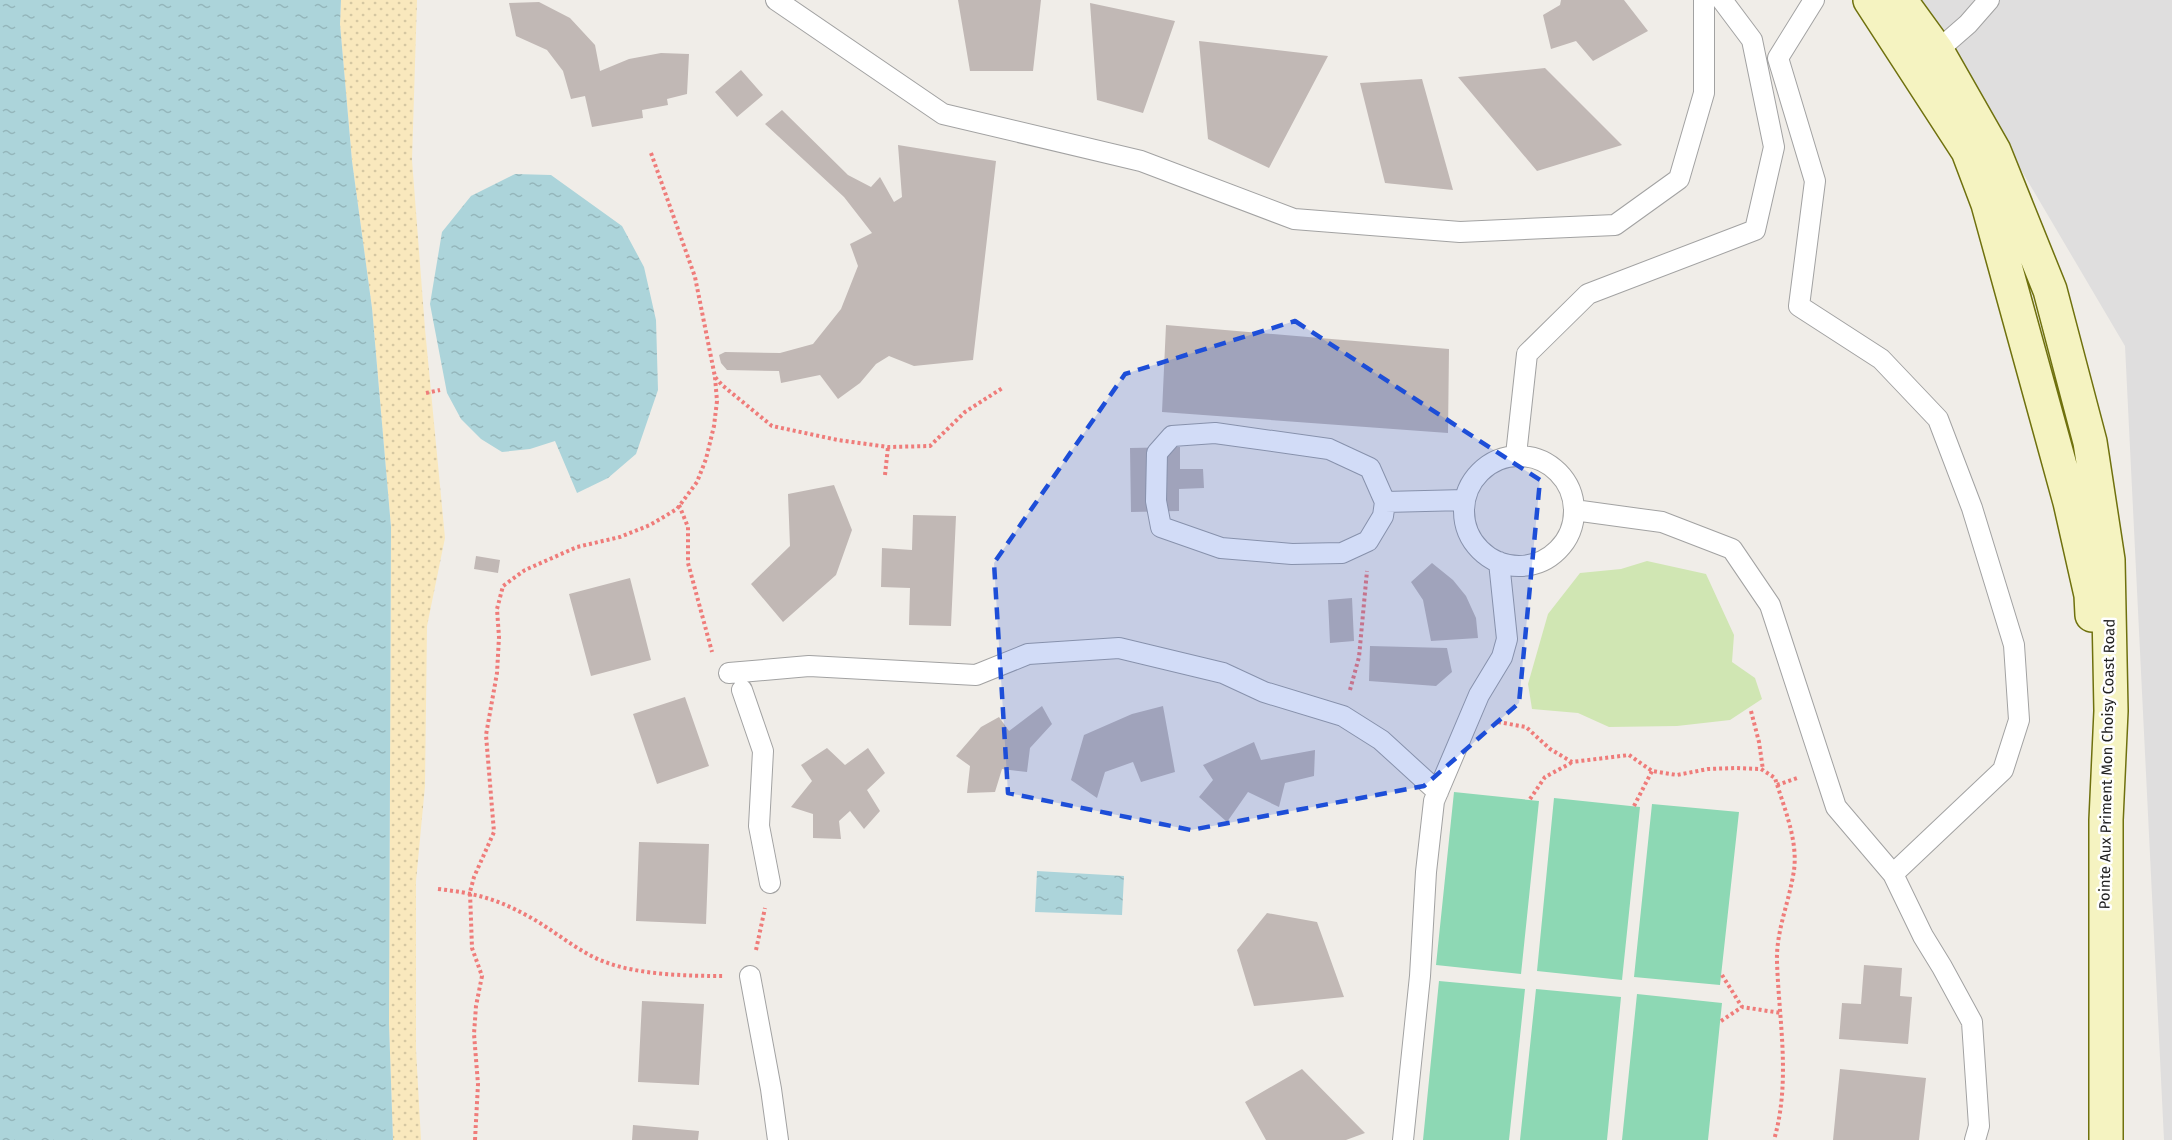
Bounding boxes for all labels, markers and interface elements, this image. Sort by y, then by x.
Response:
street label: Pointe Aux Priment Mon Choisy Coast Road [2095,619,2119,909]

